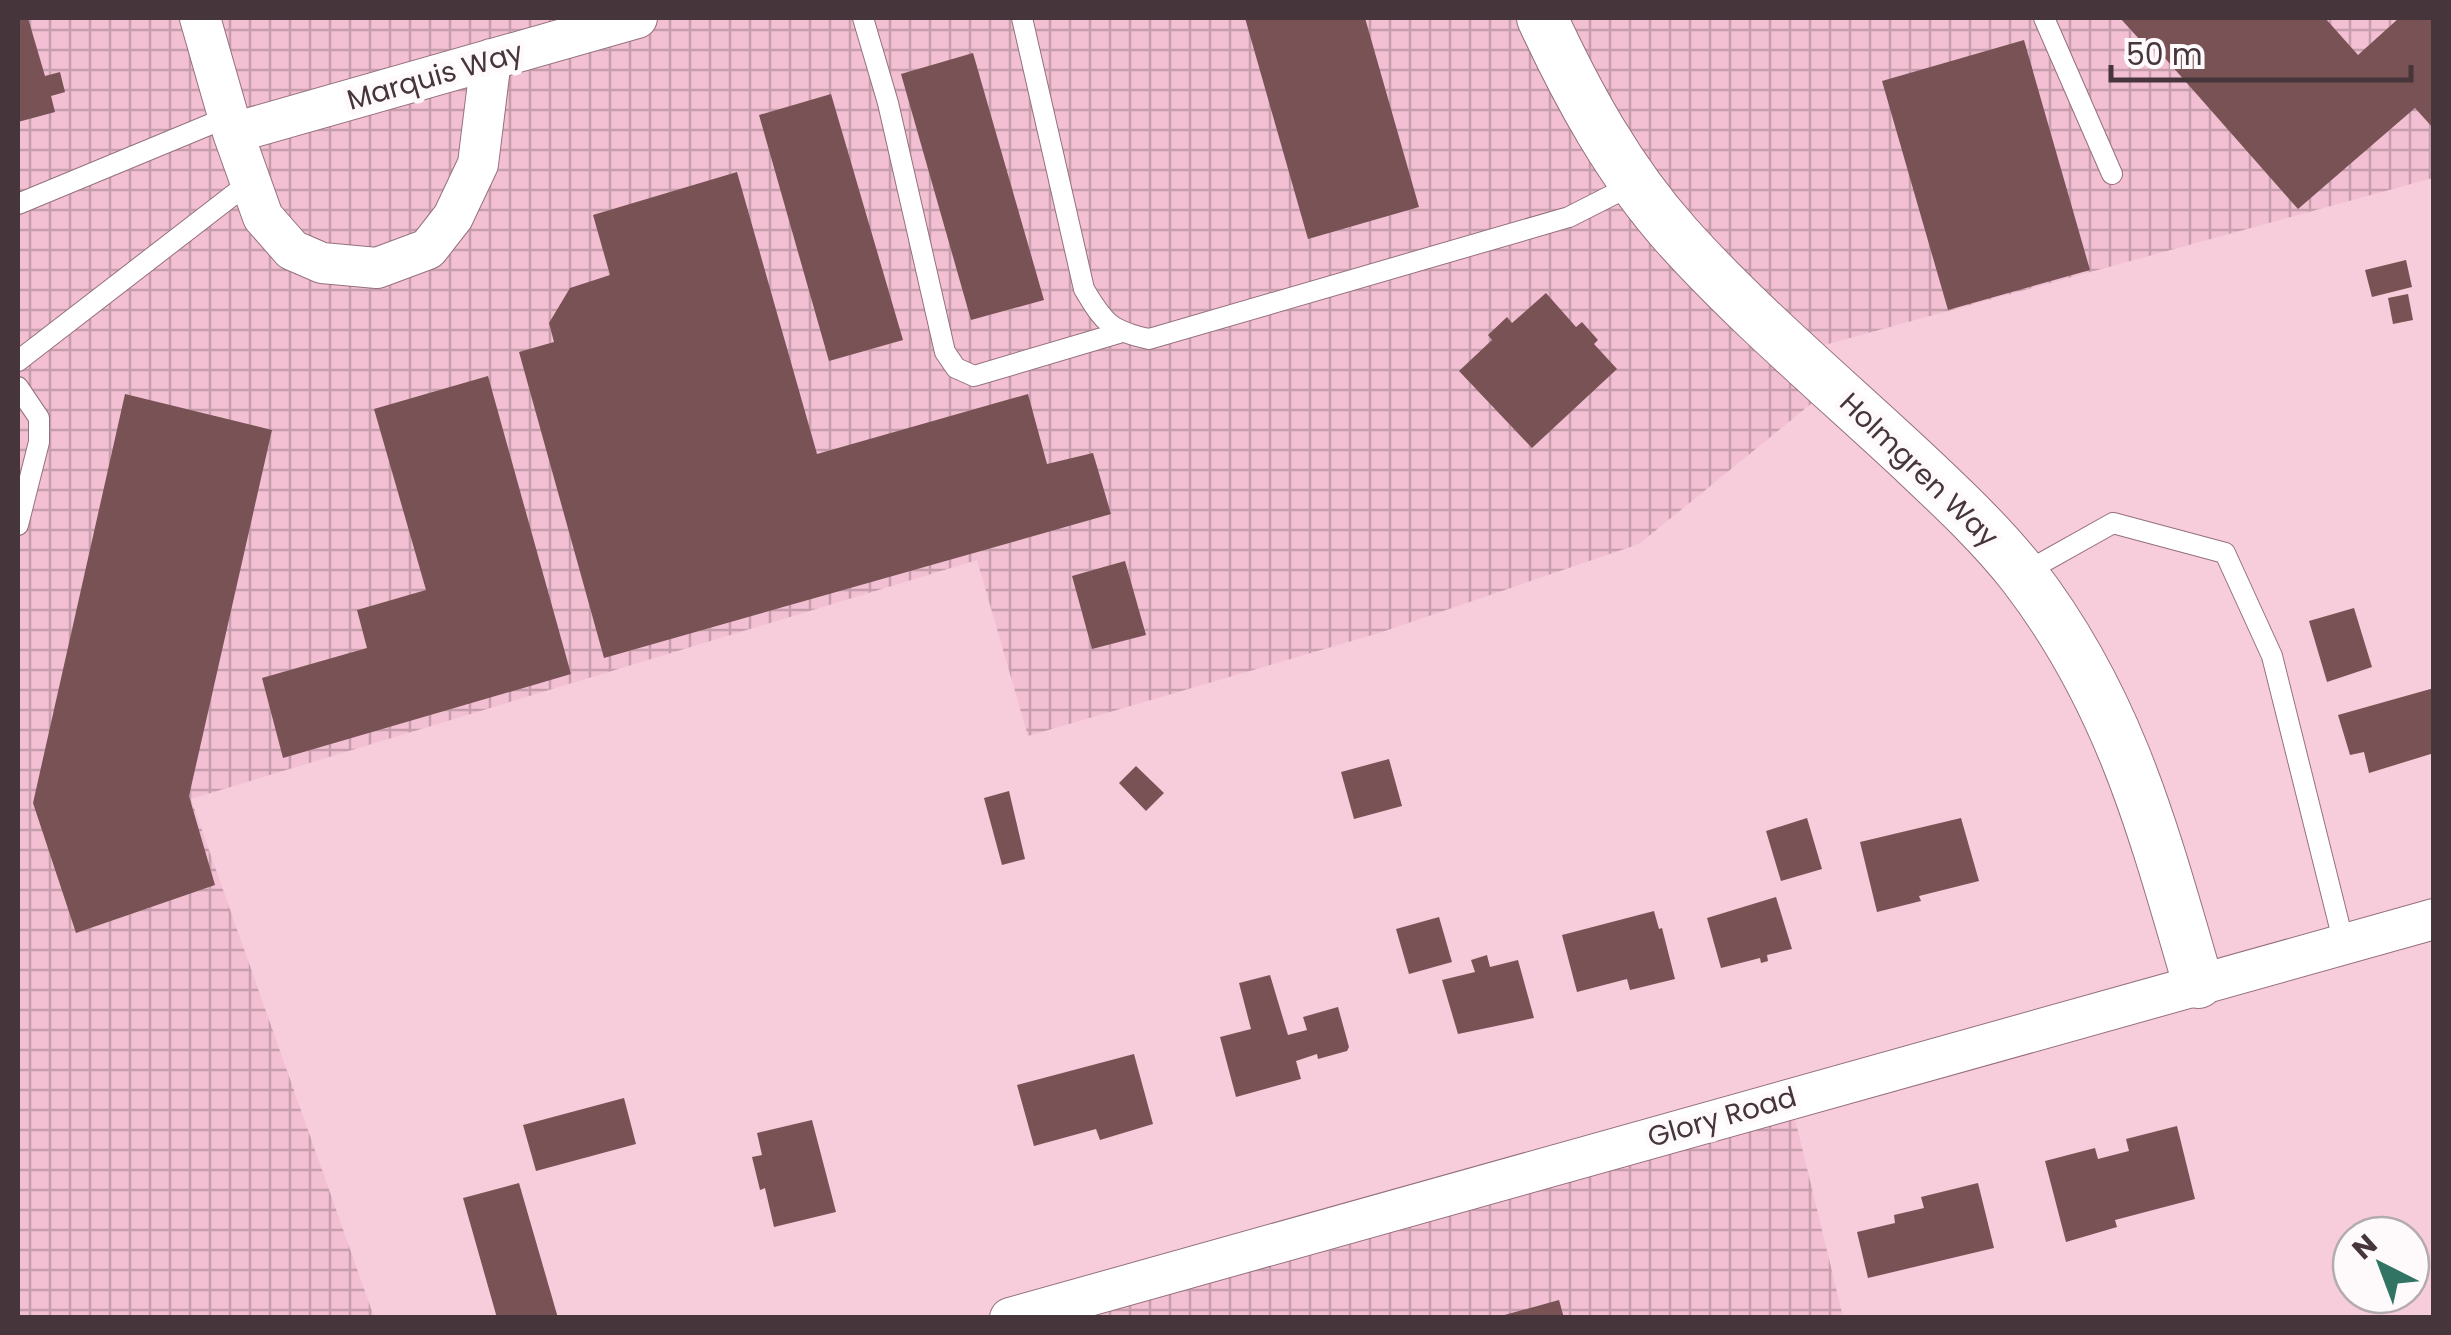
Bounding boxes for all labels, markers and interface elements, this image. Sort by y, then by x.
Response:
scale bar [2111,20,2411,82]
street label: Marquis Way [342,32,528,120]
text: 50 m [2126,33,2203,76]
street label: Holmgren Way [1831,384,2007,556]
street label: Glory Road [1643,1077,1801,1157]
north arrow [2331,1215,2431,1315]
text: N [2344,1225,2385,1268]

